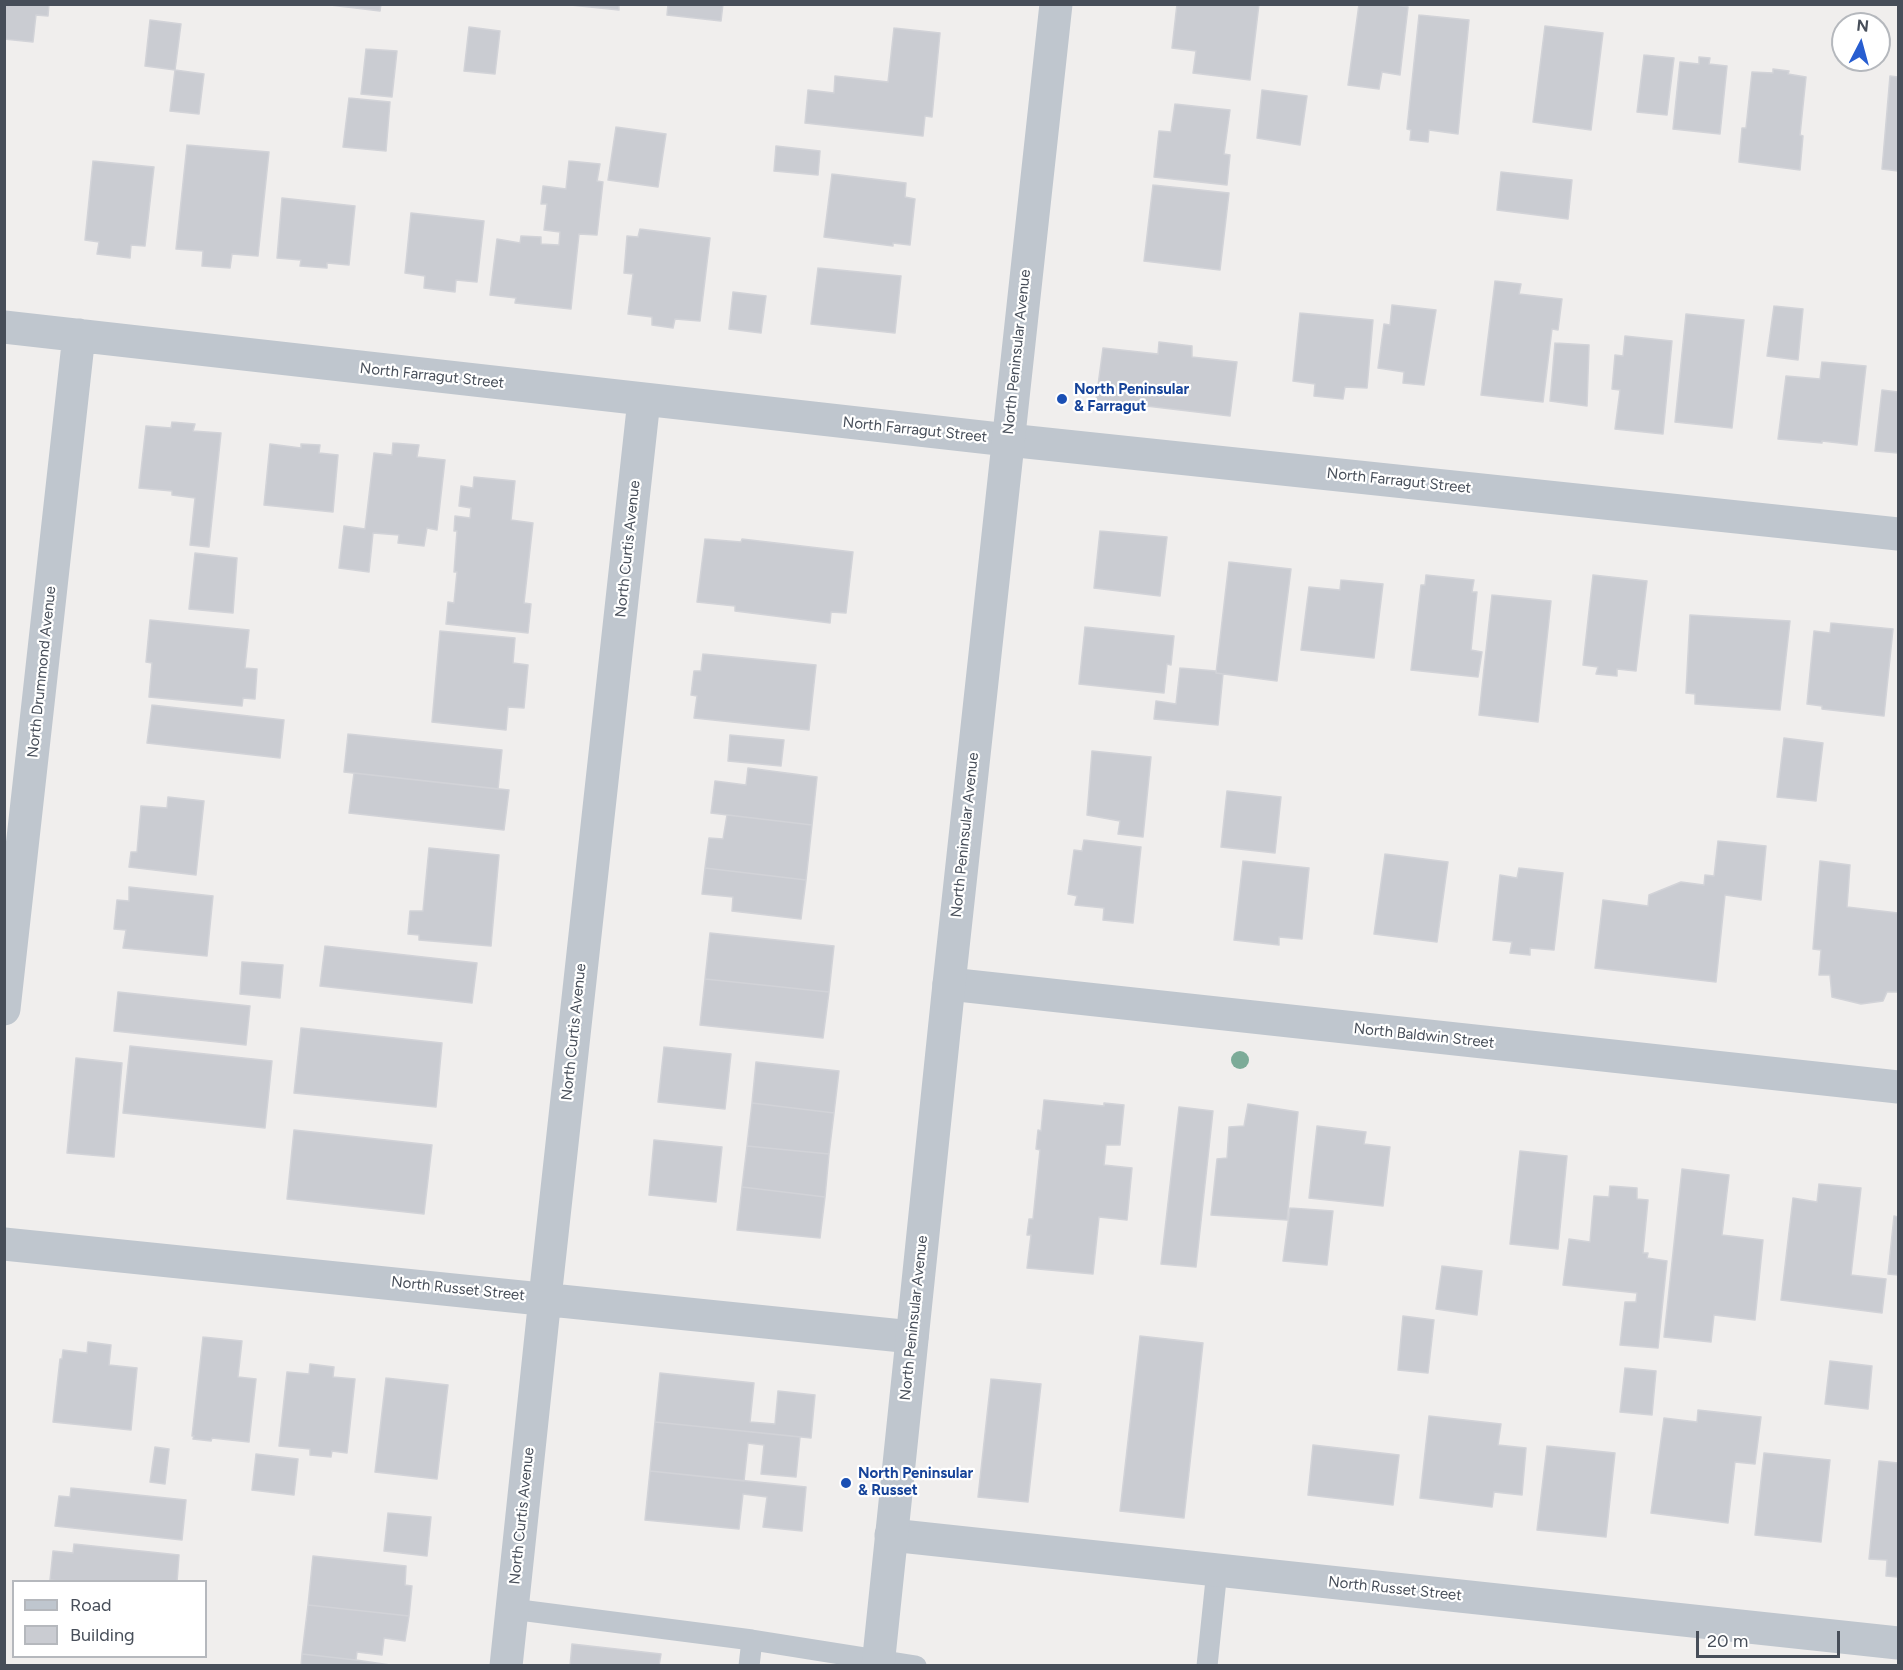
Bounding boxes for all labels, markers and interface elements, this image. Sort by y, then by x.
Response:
north arrow [1831,12,1891,72]
text: N [1856,15,1870,36]
street label: North Peninsular Avenue [999,269,1035,435]
street label: North Farragut Street [359,359,505,393]
place label: North Peninsular & Farragut [1074,381,1189,416]
marker: North Peninsular & Farragut [1055,392,1069,406]
street label: North Farragut Street [842,413,988,447]
street label: North Farragut Street [1326,464,1472,498]
street label: North Curtis Avenue [612,479,644,619]
street label: North Drummond Avenue [24,585,60,759]
street label: North Peninsular Avenue [947,752,983,918]
street label: North Curtis Avenue [558,962,590,1102]
street label: North Baldwin Street [1353,1020,1495,1052]
street label: North Peninsular Avenue [896,1235,932,1401]
street label: North Russet Street [390,1273,526,1305]
street label: North Curtis Avenue [506,1446,538,1586]
place label: North Peninsular & Russet [858,1465,973,1500]
marker: North Peninsular & Russet [839,1476,853,1490]
street label: North Russet Street [1327,1573,1463,1605]
legend [12,1580,207,1658]
text: Road [70,1594,111,1616]
scale bar [1699,1619,1843,1657]
text: Building [70,1624,135,1646]
text: 20 m [1707,1630,1748,1652]

